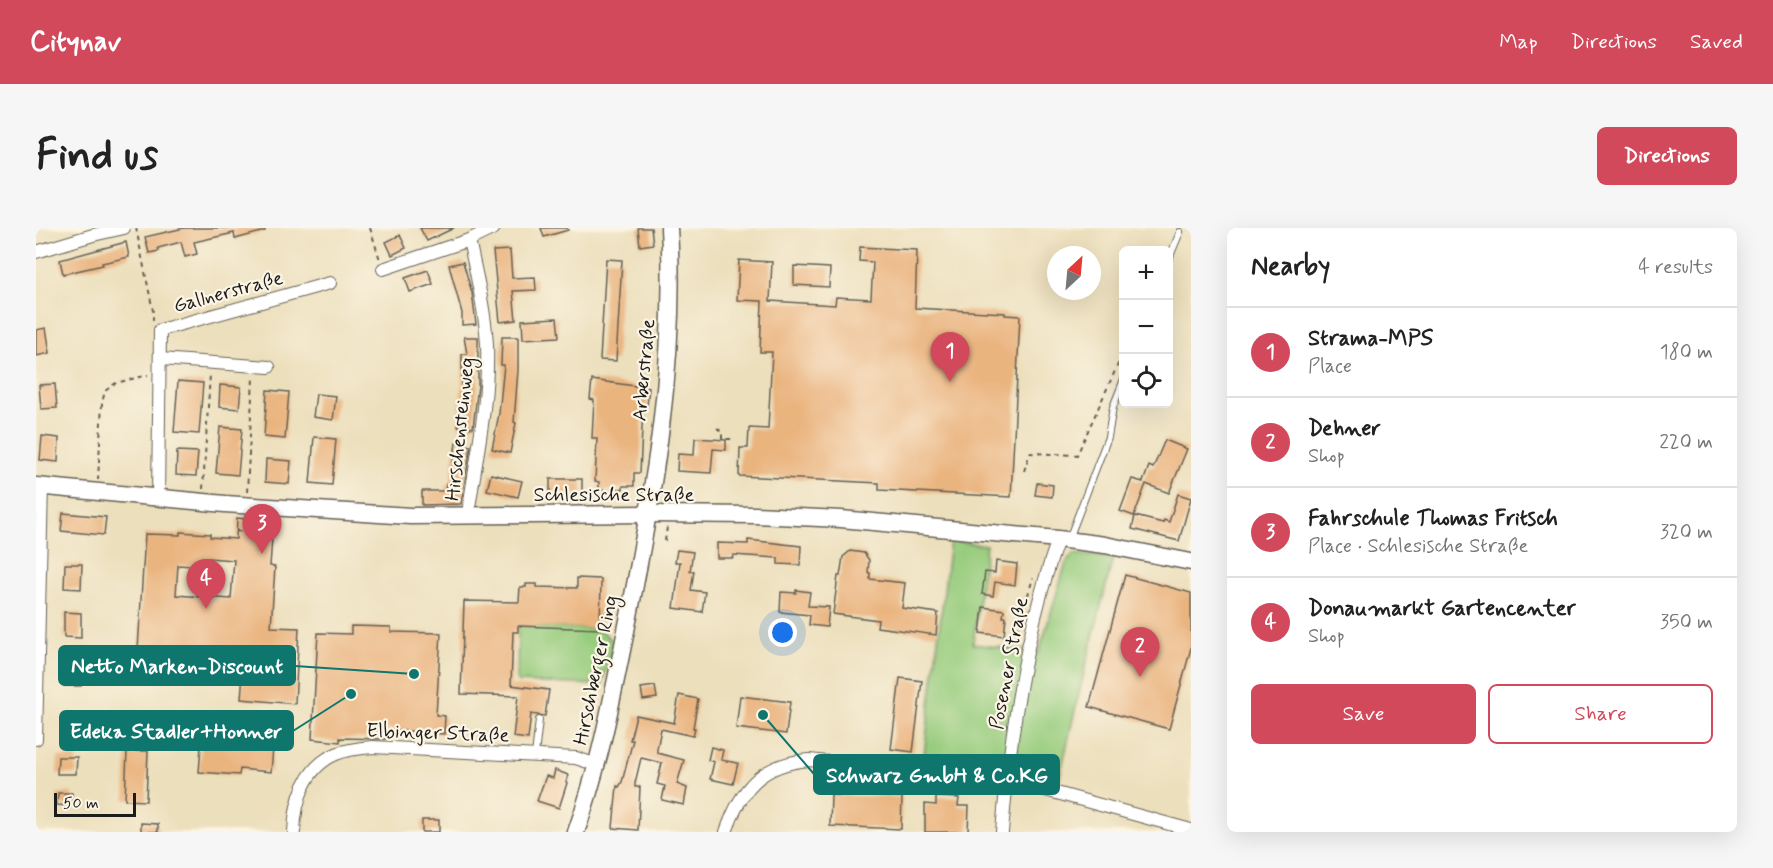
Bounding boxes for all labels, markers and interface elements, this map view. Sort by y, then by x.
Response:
text: Citynav [30,24,121,61]
text: Map [1499,28,1538,56]
text: Directions [1571,28,1657,56]
text: Saved [1690,28,1743,56]
button: Directions [1597,127,1737,185]
text: Find us [36,129,158,184]
north arrow [1047,246,1101,300]
map controls [1119,246,1173,408]
button: + [1119,246,1173,300]
text: Nearby [1251,250,1330,284]
text: 4 results [1638,254,1713,281]
street label: Gallnerstraße [171,265,286,320]
button: − [1119,300,1173,354]
street label: Arberstraße [627,318,662,422]
text: Strama-MPS [1308,325,1433,353]
pin: 1 [930,332,970,382]
text: 1 [1266,339,1275,366]
text: 180 m [1660,339,1713,366]
text: Place [1308,353,1352,380]
button: locate [1119,354,1173,408]
street label: Hirschensteinweg [440,356,482,502]
text: Dehner [1308,415,1381,443]
text: 2 [1266,429,1275,456]
text: 220 m [1659,429,1713,456]
text: Shop [1308,443,1345,470]
street label: Schlesische Straße [534,482,695,509]
pin: 3 [242,504,282,554]
text: Fahrschule Thomas Fritsch [1308,505,1558,533]
text: 3 [1266,519,1275,546]
text: 320 m [1660,519,1713,546]
text: Place · Schlesische Straße [1308,533,1528,560]
pin: 4 [186,560,226,609]
street label: Hirschberger Ring [567,593,627,748]
street label: Posener Straße [983,595,1036,732]
text: Donaumarkt Gartencenter [1308,595,1576,623]
text: 4 [1265,609,1276,636]
text: 350 m [1660,609,1713,636]
your location [768,618,797,647]
text: Shop [1308,623,1345,650]
pin: 2 [1120,628,1160,677]
callout: Netto Marken-Discount [59,646,295,685]
text: Netto Marken-Discount [71,653,283,681]
button: Save [1251,684,1476,744]
button: Share [1488,684,1713,744]
callout: Edeka Stadler+Honner [60,711,293,750]
text: Edeka Stadler+Honner [70,718,282,746]
street label: Elbinger Straße [366,718,510,749]
callout: Schwarz GmbH & Co.KG [814,755,1059,794]
text: Schwarz GmbH & Co.KG [826,762,1048,790]
scale bar [54,790,136,818]
text: 50 m [63,793,99,814]

